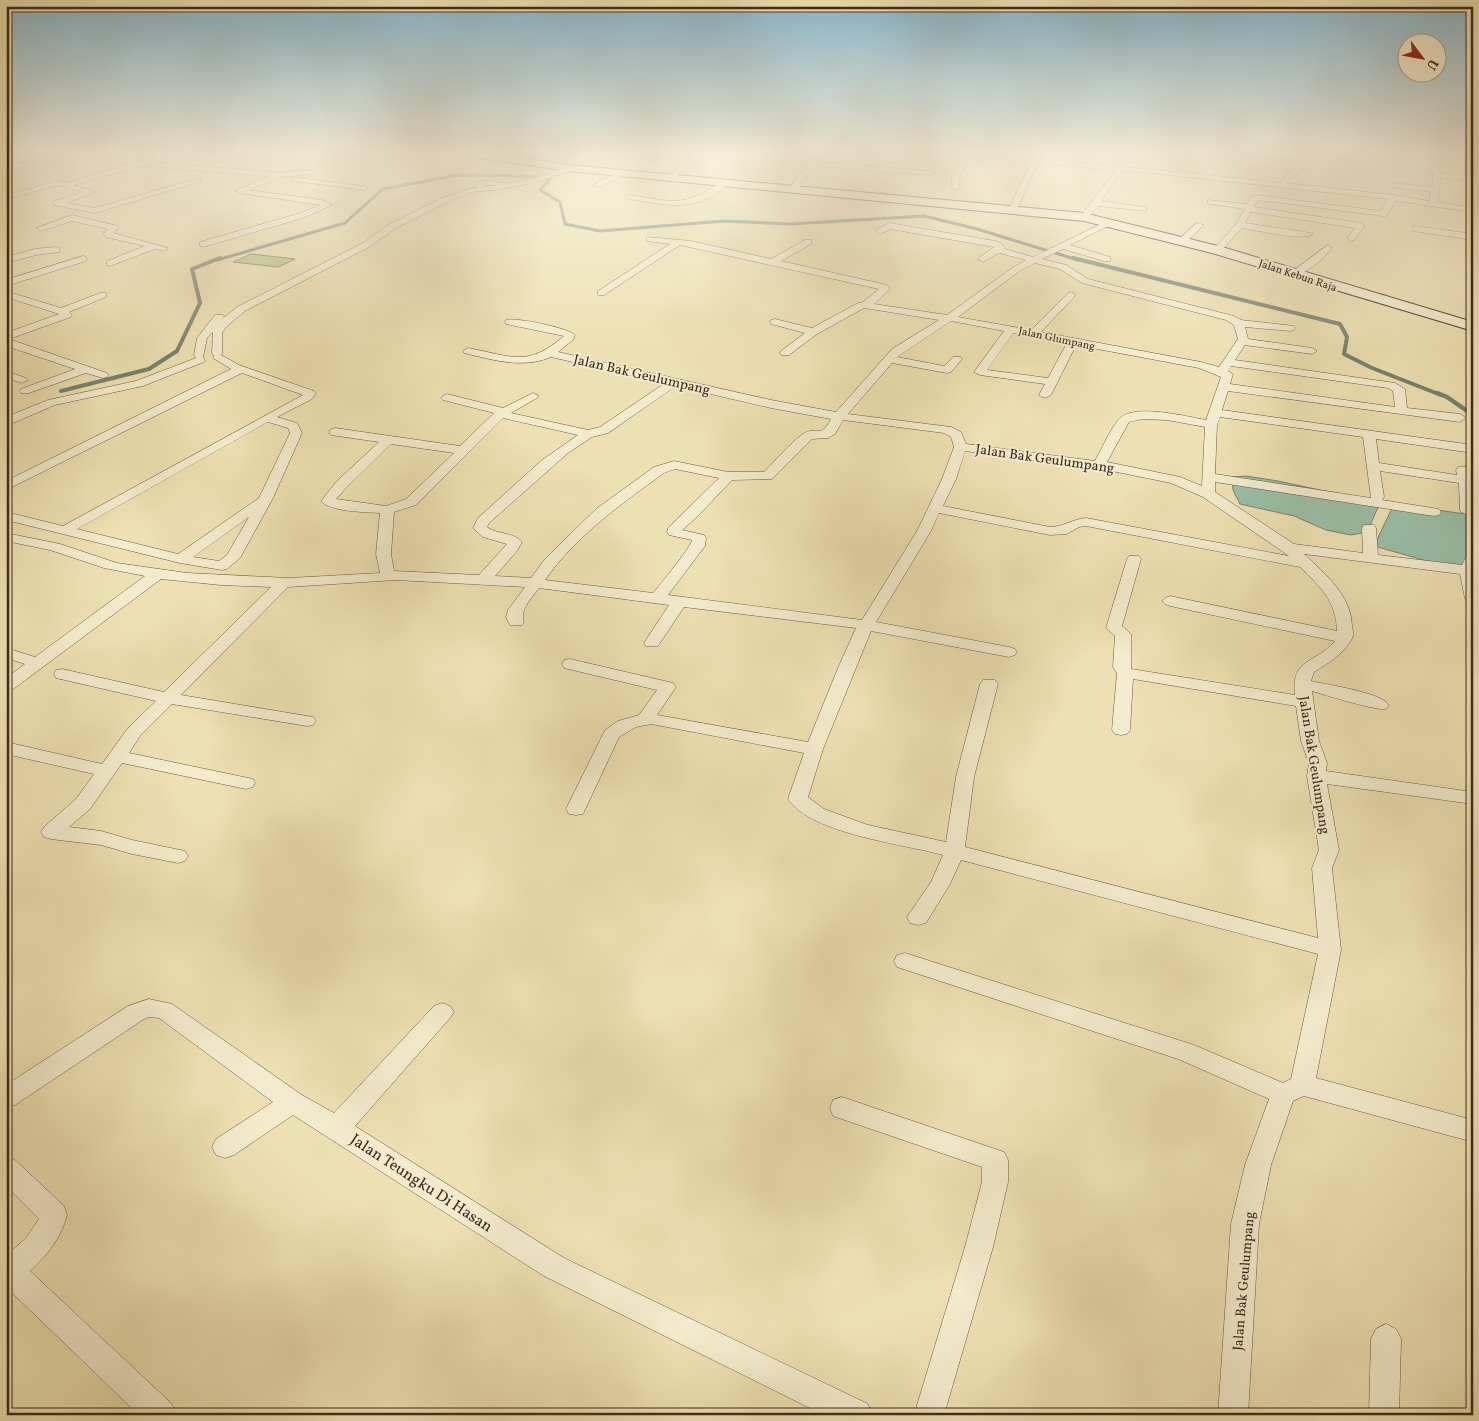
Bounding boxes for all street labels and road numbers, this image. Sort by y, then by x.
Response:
street label: Jalan Kebun Raja [1256,257,1339,296]
street label: Jalan Glumpang [1017,324,1097,355]
street label: Jalan Bak Geulumpang [571,350,712,400]
street label: Jalan Bak Geulumpang [974,440,1115,479]
street label: Jalan Bak Geulumpang [1293,695,1334,836]
street label: Jalan Teungku Di Hasan [345,1129,496,1238]
street label: Jalan Bak Geulumpang [1229,1211,1260,1352]

